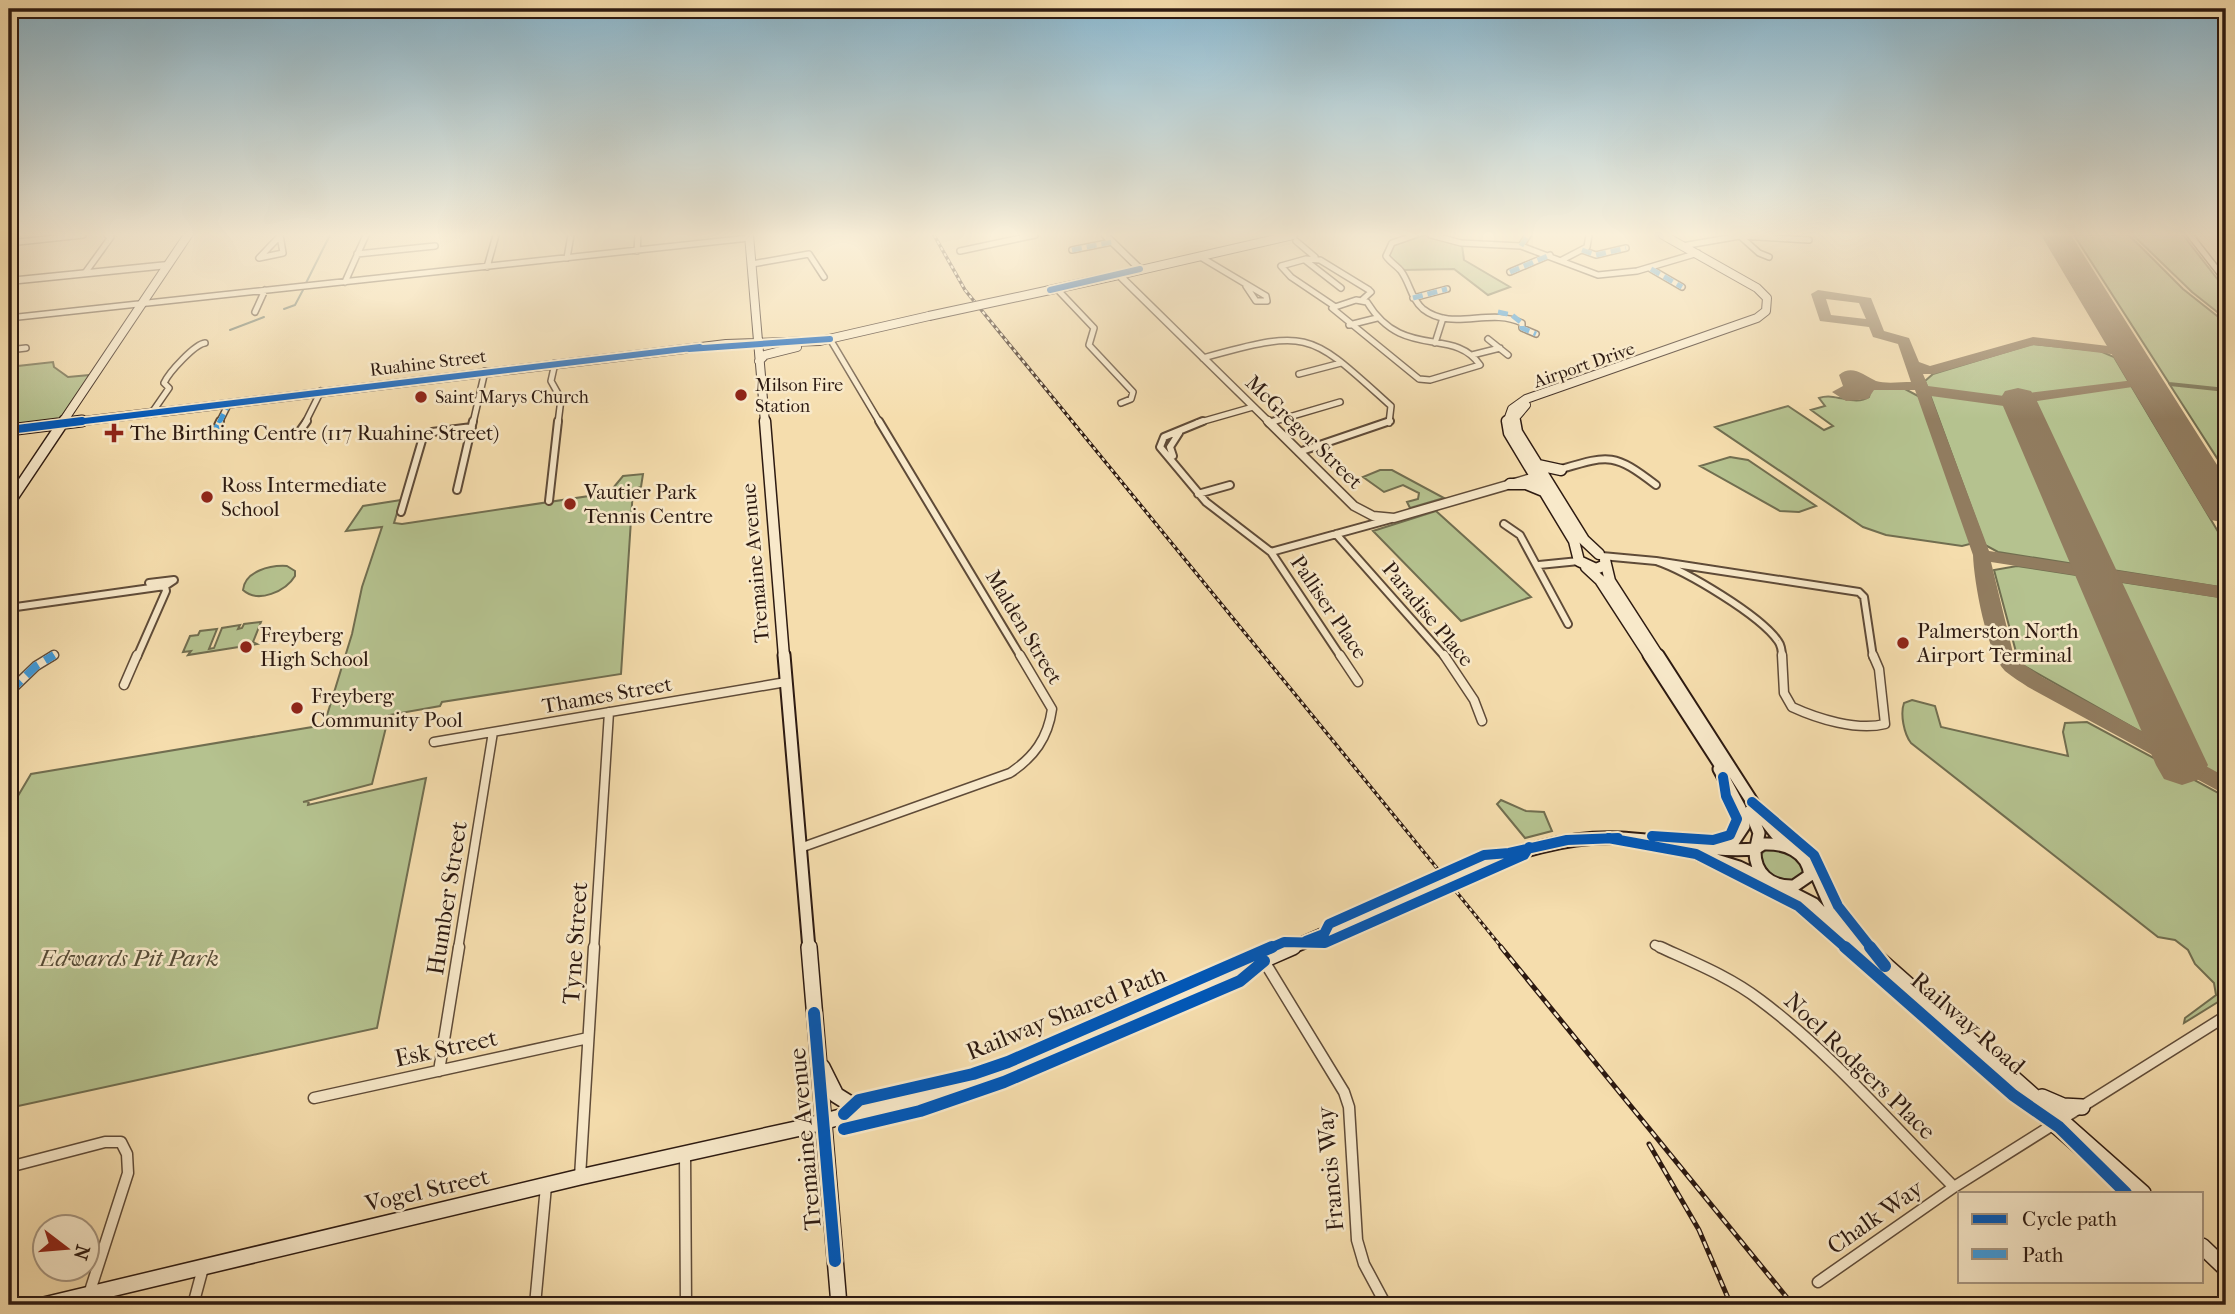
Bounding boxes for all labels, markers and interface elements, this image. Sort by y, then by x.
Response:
street label: Airport Drive [1530,338,1638,393]
street label: Ruahine Street [369,346,488,381]
street label: McGregor Street [1241,370,1368,494]
place label: Milson Fire Station [755,375,843,417]
place label: Saint Marys Church [435,387,589,408]
marker: Milson Fire Station [733,387,749,403]
marker: Saint Marys Church [413,389,429,405]
place label: The Birthing Centre (117 Ruahine Street) [130,421,499,445]
marker: The Birthing Centre (117 Ruahine Street) [104,423,124,443]
place label: Ross Intermediate School [221,473,387,521]
place label: Vautier Park Tennis Centre [583,480,713,528]
street label: Tremaine Avenue [736,482,774,644]
marker: Ross Intermediate School [199,489,215,505]
marker: Vautier Park Tennis Centre [562,496,578,512]
street label: Palliser Place [1286,551,1372,663]
street label: Paradise Place [1377,557,1479,671]
street label: Malden Street [981,566,1068,689]
place label: Palmerston North Airport Terminal [1916,619,2079,667]
place label: Freyberg High School [260,623,369,671]
marker: Palmerston North Airport Terminal [1895,635,1911,651]
marker: Freyberg High School [238,639,254,655]
street label: Thames Street [540,672,674,718]
place label: Freyberg Community Pool [311,684,463,732]
marker: Freyberg Community Pool [289,700,305,716]
street label: Humber Street [421,819,473,977]
street label: Tyne Street [557,880,593,1005]
park label: Edwards Pit Park [37,944,219,972]
street label: Railway Shared Path [962,960,1171,1066]
street label: Railway Road [1905,966,2031,1081]
street label: Noel Rodgers Place [1779,987,1942,1145]
street label: Esk Street [392,1023,500,1073]
street label: Tremaine Avenue [783,1047,827,1231]
street label: Francis Way [1310,1104,1349,1233]
street label: Vogel Street [361,1162,492,1218]
street label: Chalk Way [1822,1173,1929,1260]
legend [1958,1192,2204,1282]
text: Cycle path [2022,1207,2117,1231]
north arrow [32,1212,102,1282]
text: N [69,1242,94,1263]
text: Path [2022,1243,2064,1267]

